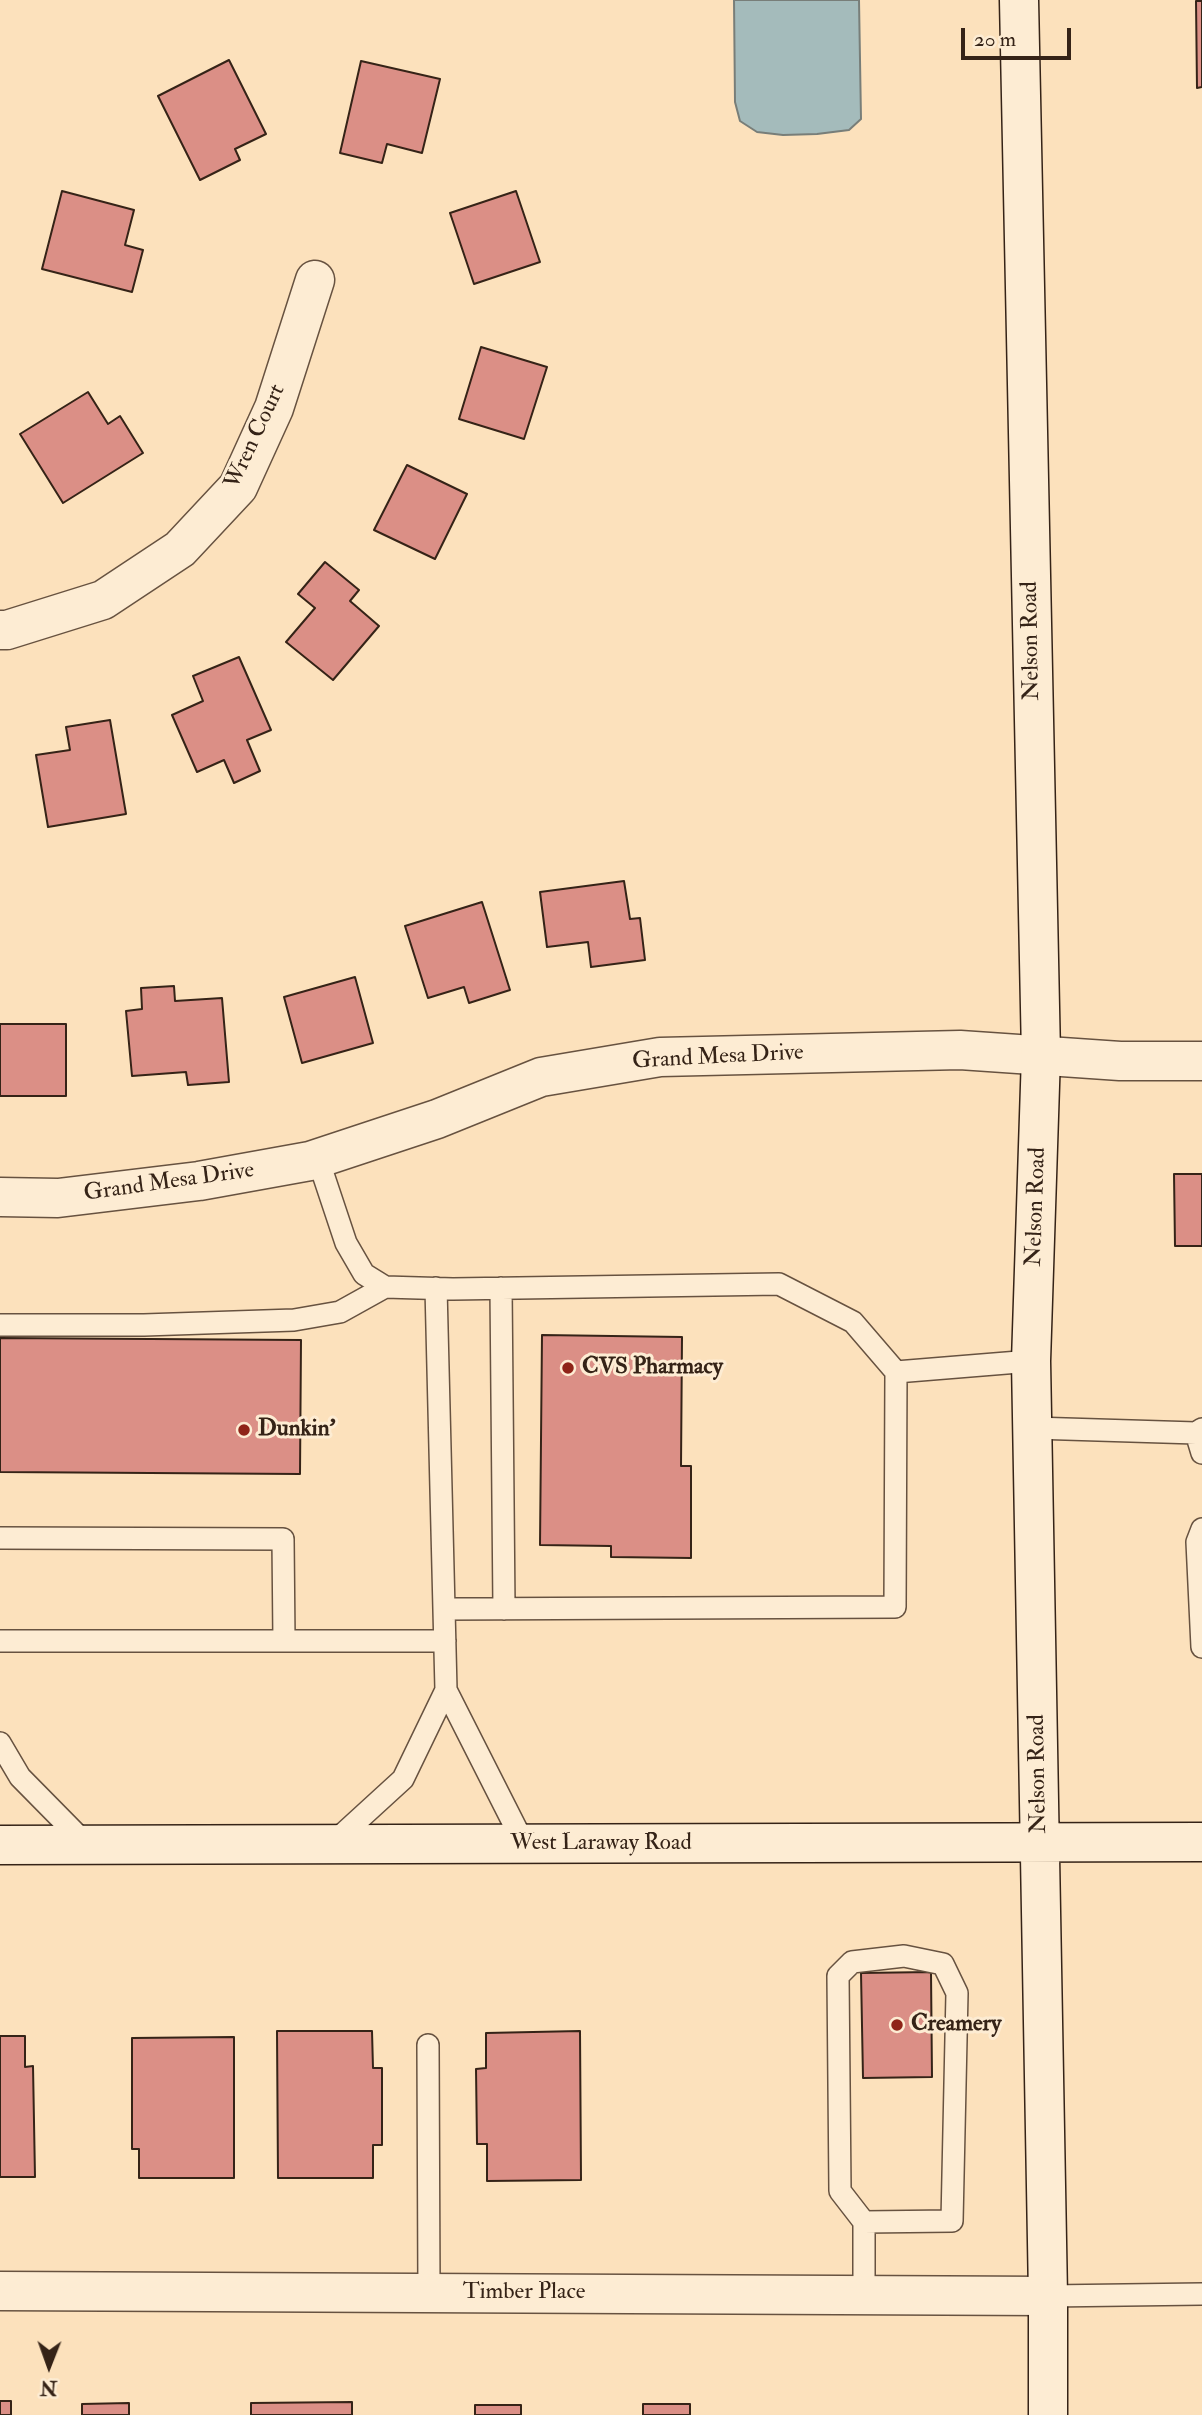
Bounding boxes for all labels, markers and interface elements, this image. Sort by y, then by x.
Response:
scale bar [964,14,1074,58]
text: 20 m [974,26,1016,53]
street label: Wren Court [220,380,292,494]
street label: Nelson Road [1017,581,1047,701]
street label: Grand Mesa Drive [632,1040,804,1076]
street label: Nelson Road [1021,1147,1053,1267]
street label: Grand Mesa Drive [82,1157,256,1209]
place label: CVS Pharmacy [582,1354,723,1382]
marker: CVS Pharmacy [560,1360,576,1376]
place label: Dunkin' [258,1416,335,1444]
marker: Dunkin' [236,1422,252,1438]
street label: Nelson Road [1024,1714,1054,1834]
street label: West Laraway Road [510,1830,692,1858]
place label: Creamery [911,2011,1001,2039]
marker: Creamery [889,2017,905,2033]
street label: Timber Place [463,2279,585,2307]
north arrow [14,2331,84,2401]
text: N [40,2375,57,2399]

